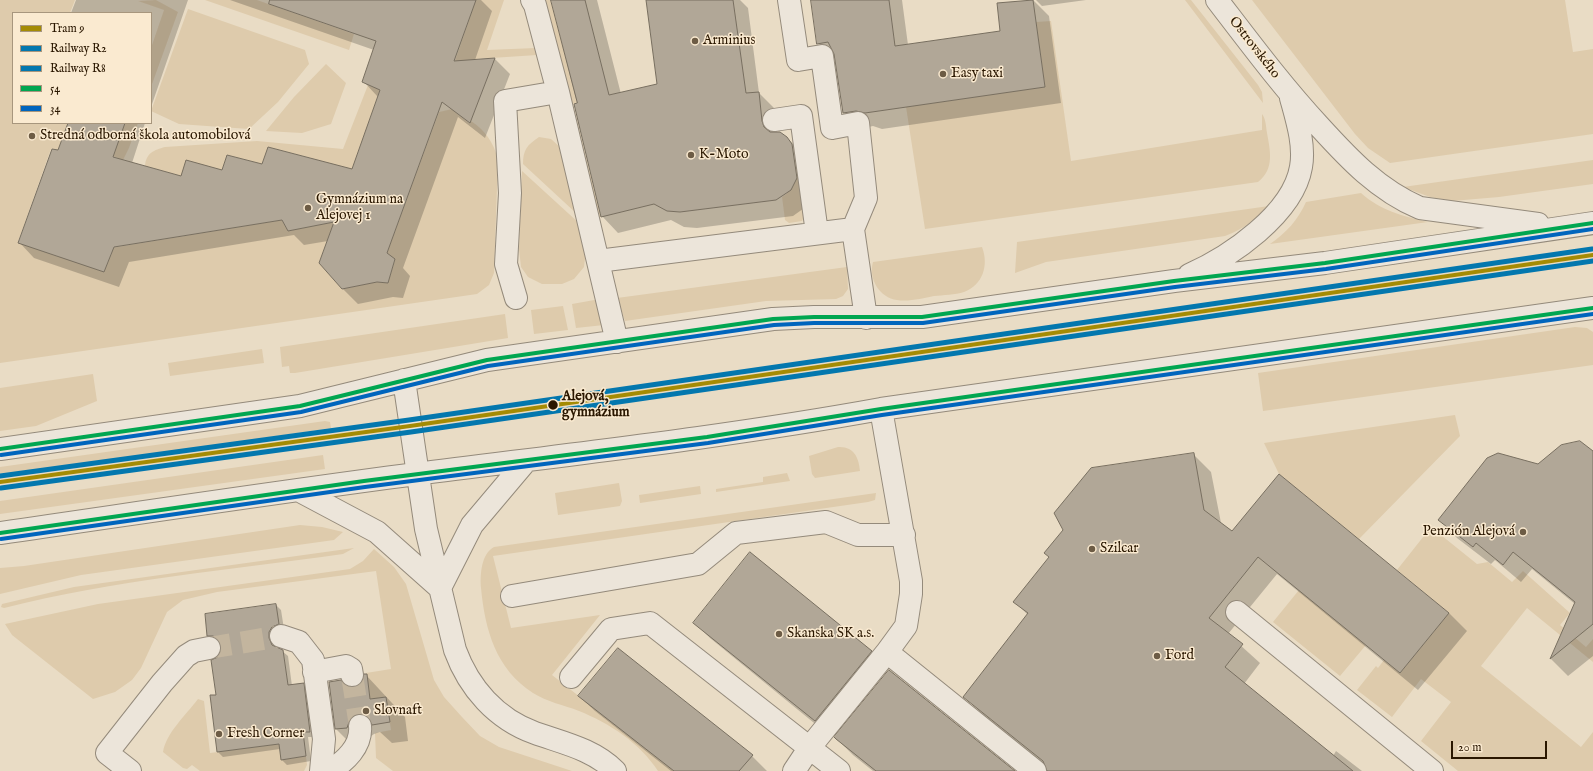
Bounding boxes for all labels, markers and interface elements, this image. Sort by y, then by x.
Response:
legend [12,12,152,124]
street label: Ostrovského [1225,14,1283,82]
text: Tram 9 [50,21,85,36]
place label: Arminius [703,33,755,49]
marker: Arminius [690,36,700,46]
text: Railway R2 [50,41,107,56]
text: Railway R8 [50,61,106,76]
place label: Easy taxi [951,66,1003,82]
marker: Easy taxi [938,69,948,79]
text: 54 [50,81,60,96]
text: 34 [50,101,60,116]
place label: Stredná odborná škola automobilová [40,128,250,144]
marker: Stredná odborná škola automobilová [27,131,37,141]
place label: K-Moto [699,147,748,163]
marker: K-Moto [686,150,696,160]
place label: Gymnázium na Alejovej 1 [316,192,403,224]
marker: Gymnázium na Alejovej 1 [303,203,313,213]
place label: Alejová, gymnázium [562,389,629,422]
marker: Alejová, gymnázium [546,398,560,412]
place label: Penzión Alejová [1422,524,1515,540]
marker: Penzión Alejová [1518,527,1528,537]
place label: Szilcar [1100,541,1138,557]
marker: Szilcar [1087,544,1097,554]
place label: Skanska SK a.s. [787,626,874,642]
marker: Skanska SK a.s. [774,629,784,639]
place label: Ford [1165,648,1194,664]
marker: Ford [1152,651,1162,661]
place label: Slovnaft [374,703,422,719]
marker: Slovnaft [361,706,371,716]
place label: Fresh Corner [227,726,304,742]
marker: Fresh Corner [214,729,224,739]
scale bar [1453,733,1549,759]
text: 20 m [1458,740,1481,755]

